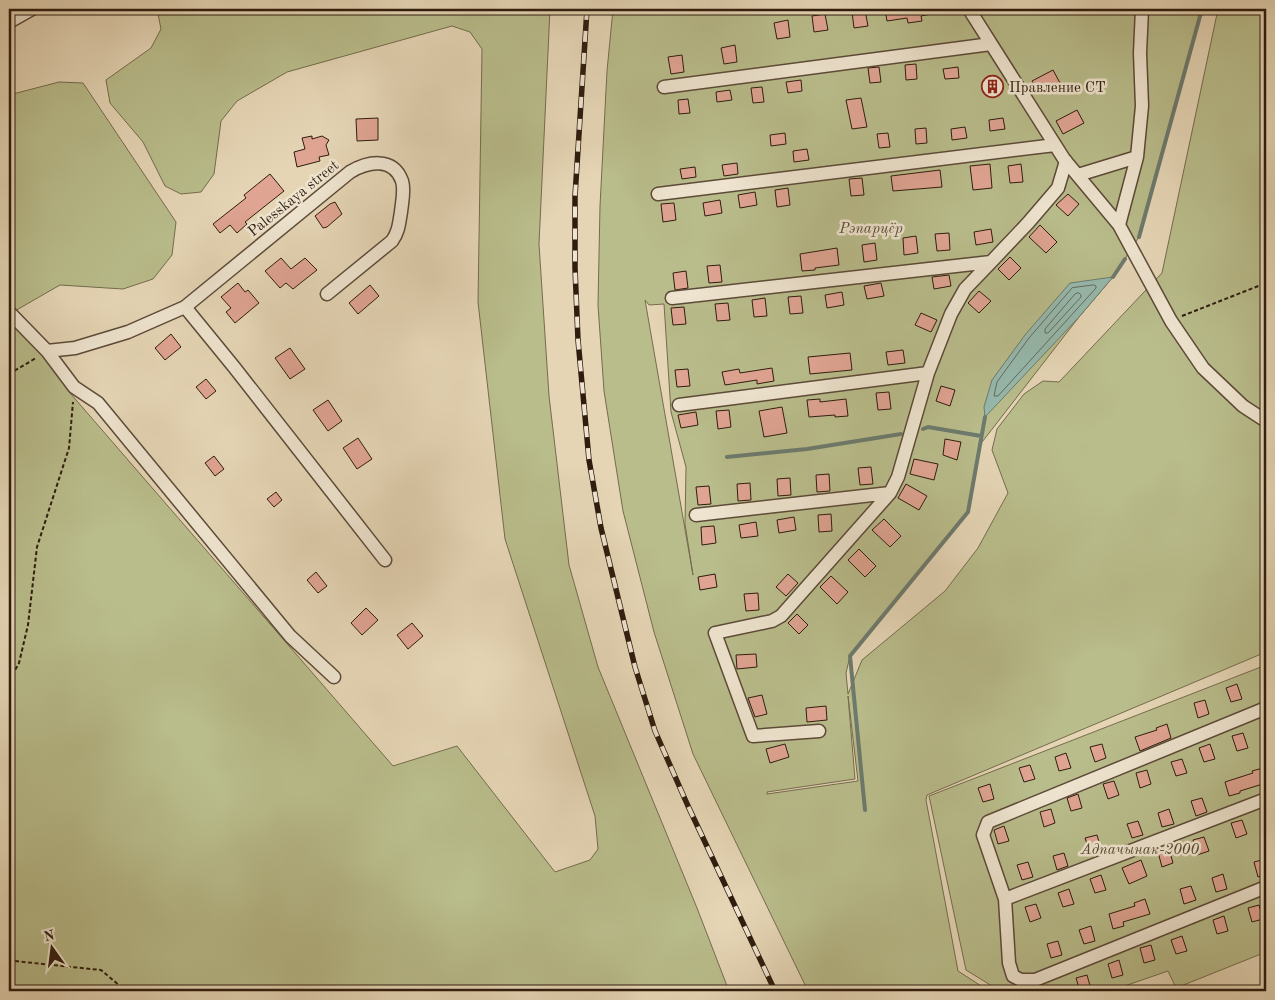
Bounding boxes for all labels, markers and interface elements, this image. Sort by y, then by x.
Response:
building icon: Правление СТ [981,75,1005,99]
place label: Правление СТ [1009,81,1106,96]
street label: Palesskaya street [246,158,342,240]
park label: Рэпарцёр [838,222,903,237]
park label: Адпачынак-2000 [1080,843,1200,858]
north arrow [28,922,78,972]
text: N [42,928,56,944]

